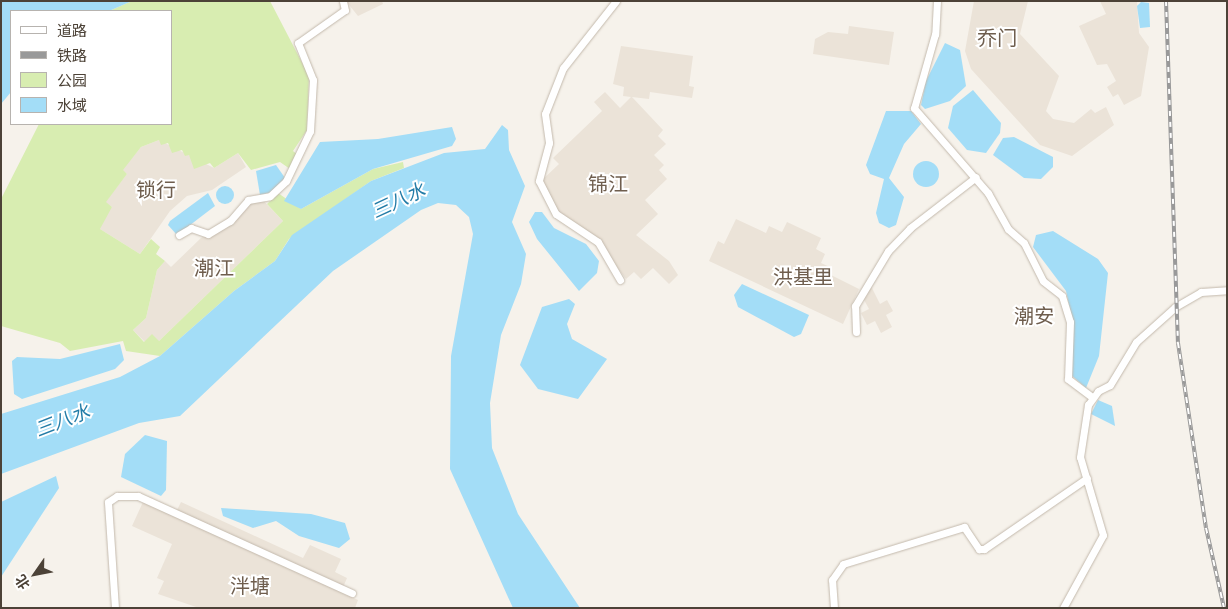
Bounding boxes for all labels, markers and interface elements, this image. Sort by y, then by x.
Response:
legend [10,10,172,125]
text: 道路 [57,21,87,39]
district label: 乔门 [977,25,1017,49]
text: 铁路 [57,46,87,64]
text: 公园 [57,71,87,89]
text: 水域 [57,96,87,114]
district label: 锦江 [588,171,628,195]
district label: 锁行 [136,177,176,201]
water label: 三八水 [367,178,429,222]
district label: 潮江 [194,255,234,279]
district label: 洪基里 [773,264,833,288]
district label: 潮安 [1014,303,1054,327]
water label: 三八水 [31,399,93,441]
north arrow [10,549,60,599]
text: 北 [11,572,33,593]
district label: 泮塘 [230,573,270,597]

